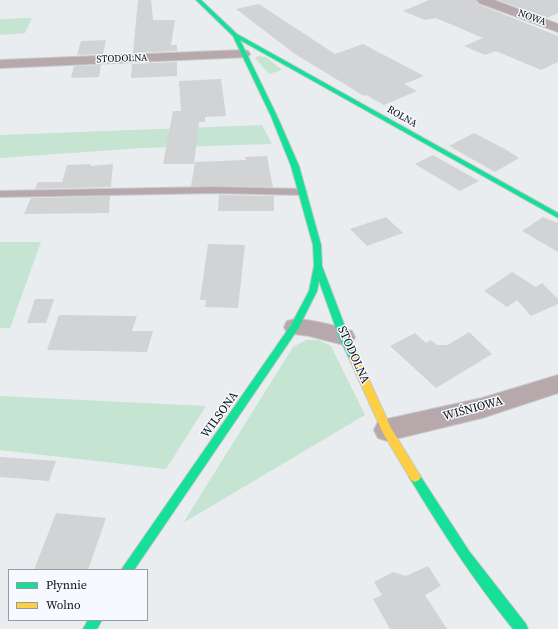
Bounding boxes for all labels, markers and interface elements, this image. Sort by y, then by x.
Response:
street label: NOWA [516,7,548,29]
street label: STODOLNA [96,52,148,66]
street label: ROLNA [385,104,419,130]
street label: STODOLNA [334,324,372,386]
street label: WILSONA [198,389,242,441]
street label: WIŚNIOWA [442,394,504,424]
legend [8,569,148,621]
text: Płynnie [46,577,87,593]
text: Wolno [46,597,81,613]

